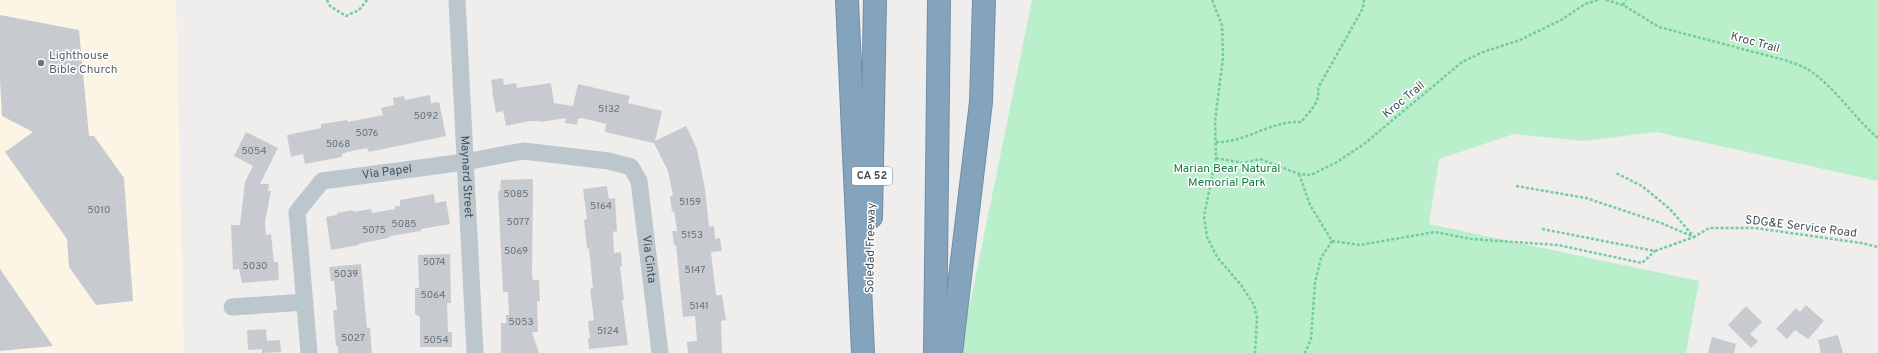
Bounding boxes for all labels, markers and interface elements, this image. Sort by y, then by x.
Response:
street label: Kroc Trail [1729,29,1781,57]
place label: Lighthouse Bible Church [49,48,118,78]
marker: Lighthouse Bible Church [36,58,46,68]
street label: Kroc Trail [1380,78,1428,122]
house number: 5132 [598,103,620,116]
house number: 5092 [414,110,438,123]
house number: 5076 [355,127,379,140]
street label: Maynard Street [456,135,476,218]
house number: 5068 [326,138,350,151]
house number: 5054 [241,145,267,158]
street label: Via Papel [361,161,413,184]
park label: Marian Bear Natural Memorial Park [1173,161,1281,191]
road number: CA 52 [852,167,892,185]
house number: 5085 [504,188,528,201]
house number: 5159 [679,196,701,209]
house number: 5164 [590,200,612,213]
street label: Soledad Freeway [862,203,880,293]
house number: 5010 [88,204,110,217]
street label: SDG&E Service Road [1744,212,1858,242]
house number: 5077 [506,216,530,229]
house number: 5085 [392,218,416,231]
house number: 5075 [362,224,386,237]
house number: 5153 [681,229,703,242]
street label: Via Cinta [638,234,659,284]
house number: 5069 [504,245,528,258]
house number: 5074 [423,256,445,269]
house number: 5030 [243,260,267,273]
house number: 5147 [684,264,706,277]
house number: 5039 [334,268,358,281]
house number: 5064 [421,289,445,302]
house number: 5141 [689,300,709,313]
house number: 5053 [509,316,533,329]
house number: 5124 [597,325,619,338]
house number: 5027 [341,332,365,345]
house number: 5054 [423,334,449,347]

